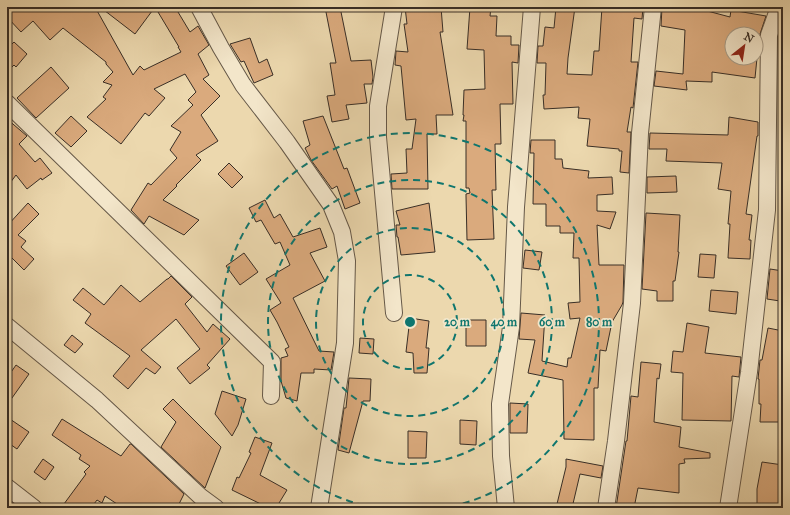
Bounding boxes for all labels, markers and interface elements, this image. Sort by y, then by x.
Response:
north arrow [724,26,764,66]
text: N [741,30,757,46]
centre of rings [403,315,417,329]
text: 20 m [444,315,471,329]
text: 40 m [491,315,518,330]
text: 60 m [539,315,566,329]
text: 80 m [586,315,613,329]

